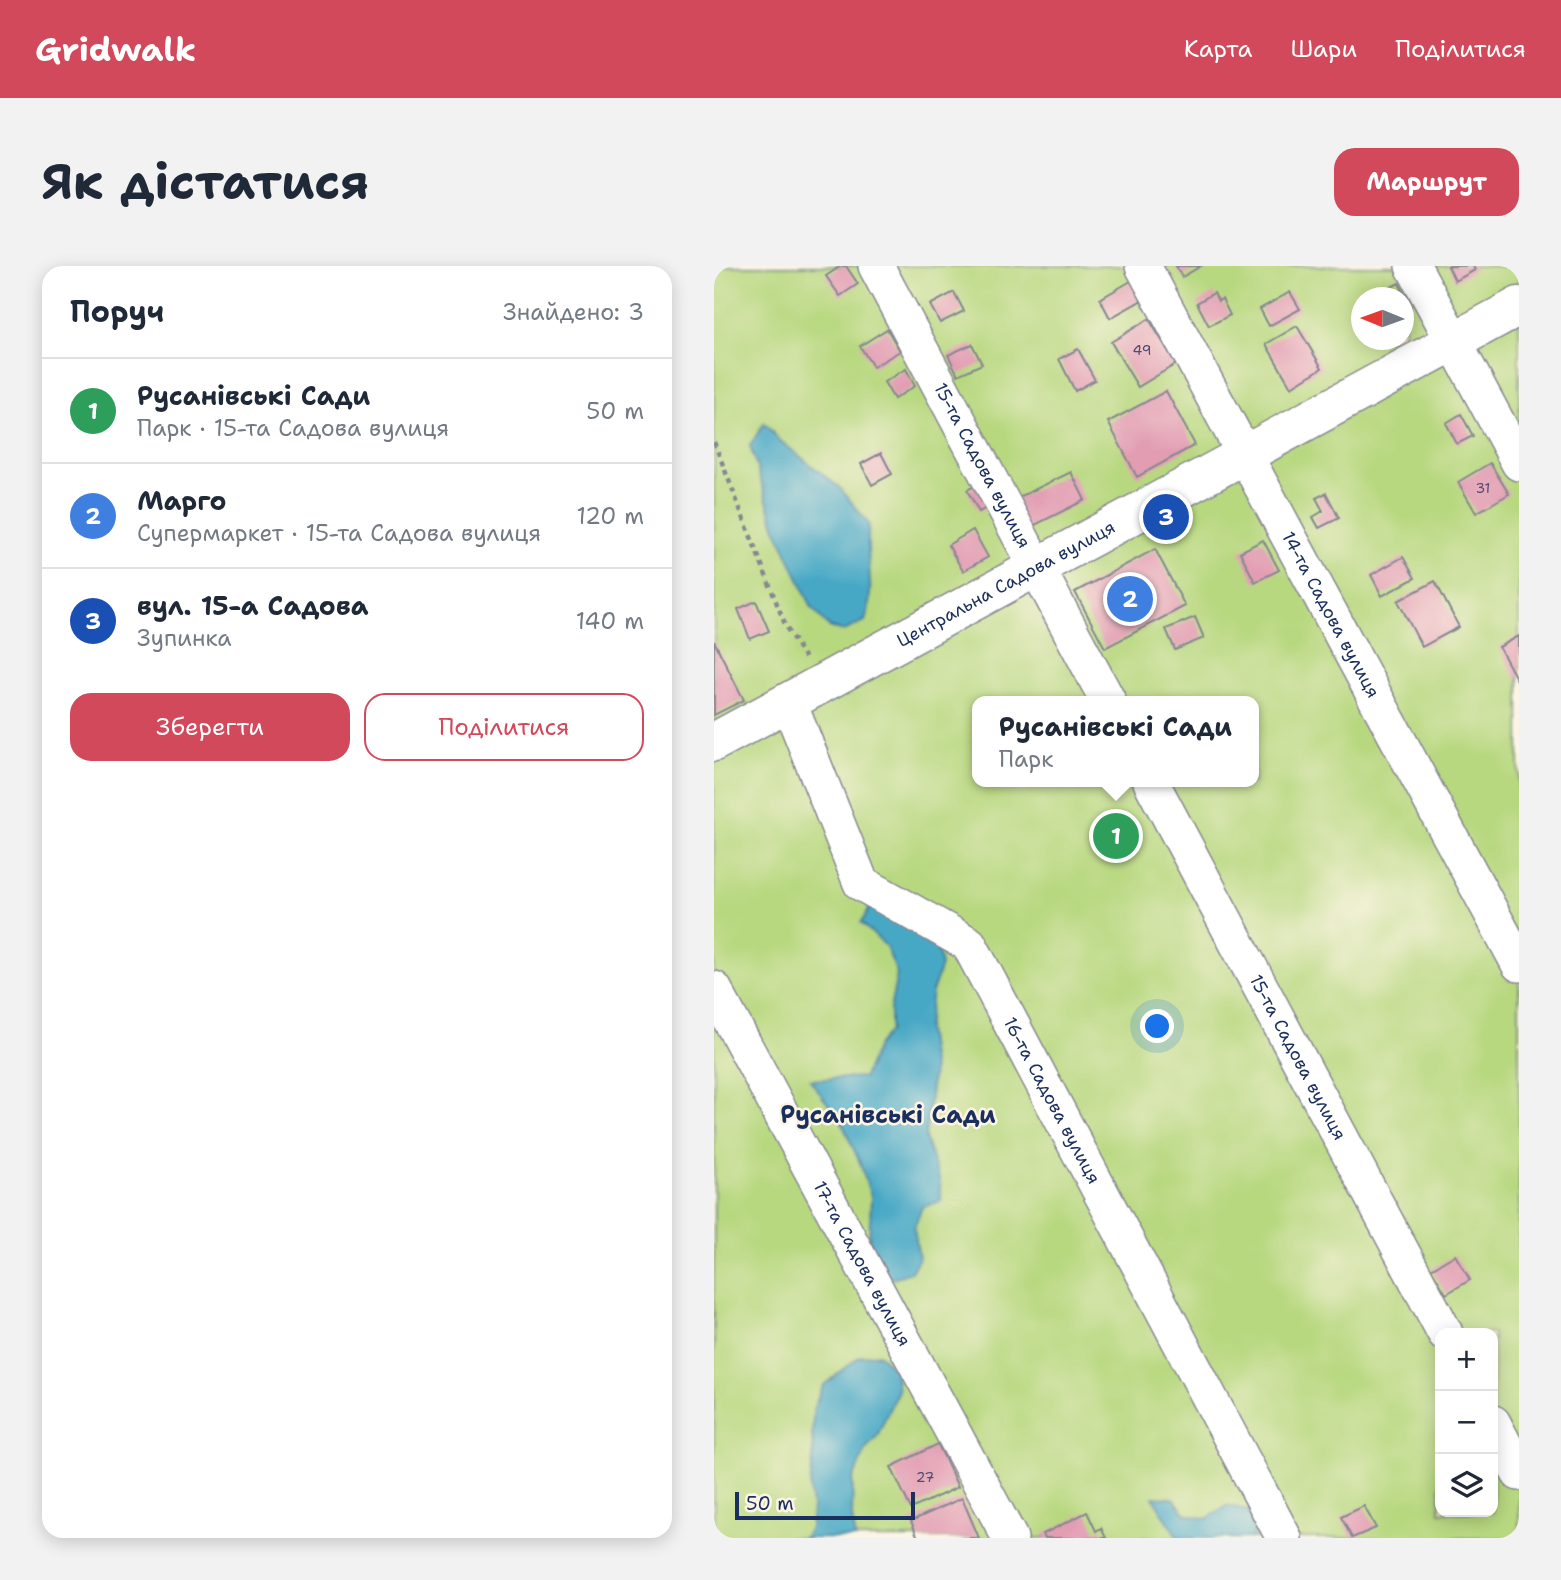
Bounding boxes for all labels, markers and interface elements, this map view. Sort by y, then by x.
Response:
text: Gridwalk [35,27,196,72]
text: Карта [1184,33,1252,65]
text: Шари [1290,33,1357,65]
text: Поділитися [1395,33,1526,65]
button: Маршрут [1334,148,1519,216]
text: Як дістатися [42,149,369,215]
north arrow [1351,287,1414,350]
text: Поруч [70,291,164,332]
text: Знайдено: 3 [503,297,644,327]
house number: 49 [1133,341,1152,359]
text: Русанівські Сади [137,378,370,413]
street label: 15-та Садова вулиця [928,378,1036,552]
text: 1 [88,396,98,426]
text: 50 m [586,396,644,426]
text: Парк · 15-та Садова вулиця [137,413,449,443]
house number: 31 [1476,479,1490,497]
text: Марго [137,483,227,518]
pin: 3 [1143,491,1189,543]
text: 2 [85,501,101,531]
text: 120 m [576,501,644,531]
street label: Центральна Садова вулиця [893,515,1119,653]
text: Супермаркет · 15-та Садова вулиця [137,518,541,548]
street label: 14-та Садова вулиця [1276,527,1385,702]
pin: 2 [1107,573,1153,625]
text: вул. 15-а Садова [137,588,368,623]
text: 3 [85,606,101,636]
text: 140 m [576,606,644,636]
text: Зупинка [137,623,232,653]
button: Зберегти [70,693,350,761]
button: Поділитися [364,693,644,761]
popup [972,696,1259,787]
text: Русанівські Сади [999,709,1232,744]
text: Парк [999,744,1053,774]
pin: 1 [1093,810,1139,862]
street label: 15-та Садова вулиця [1244,970,1352,1144]
your location [1140,1009,1174,1043]
street label: 16-та Садова вулиця [998,1013,1106,1188]
district label: Русанівські Сади [780,1099,996,1131]
street label: 17-та Садова вулиця [808,1177,916,1351]
map controls [1435,1328,1498,1517]
button: + [1435,1328,1498,1391]
button: − [1435,1391,1498,1454]
button: layers [1435,1454,1498,1517]
house number: 27 [916,1468,934,1486]
scale bar [735,1489,915,1521]
text: 50 m [746,1491,794,1516]

